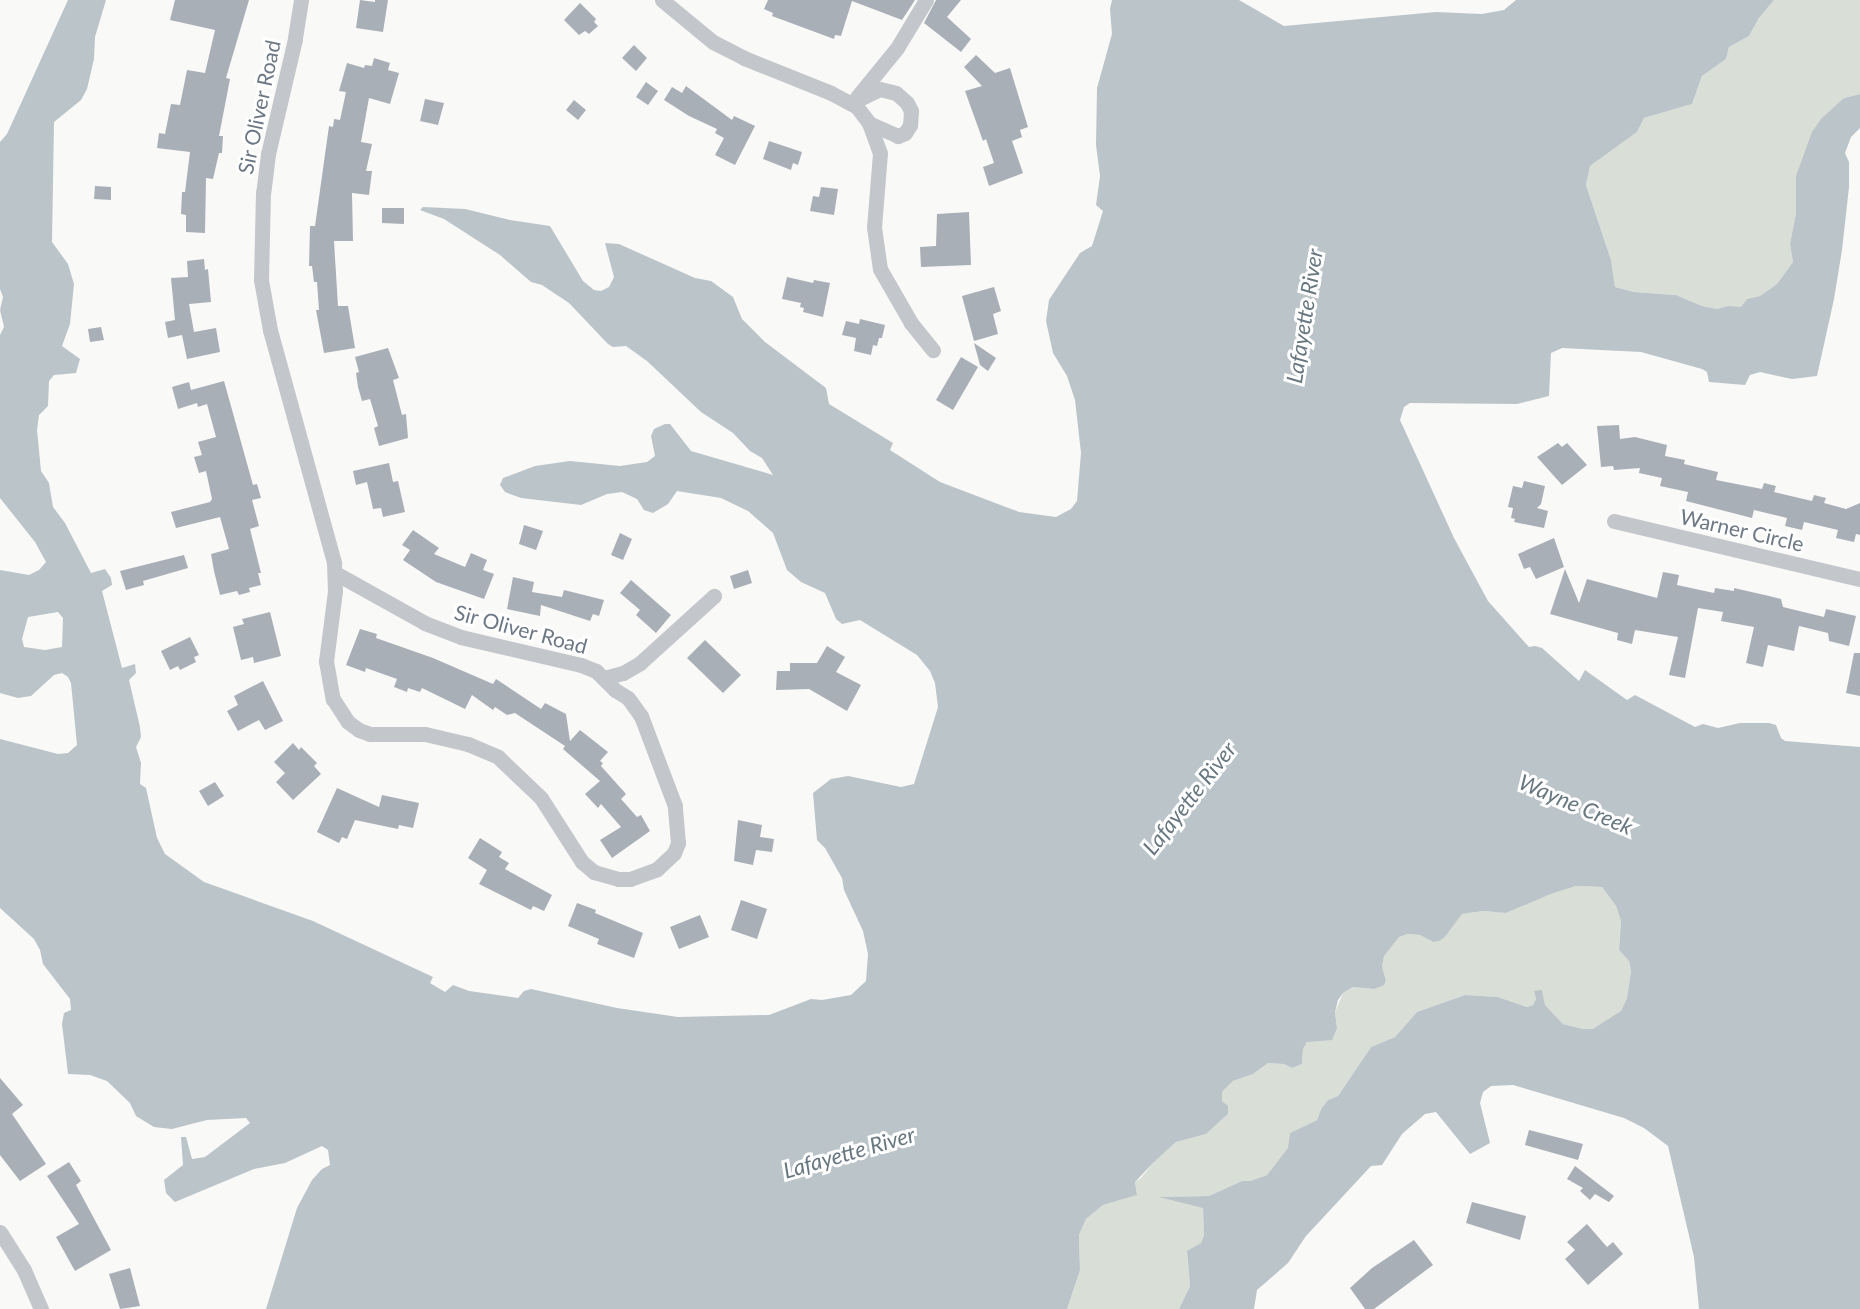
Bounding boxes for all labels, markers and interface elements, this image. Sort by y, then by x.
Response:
street label: Sir Oliver Road [232,37,286,177]
water label: Lafayette River [1280,247,1328,385]
street label: Warner Circle [1677,503,1807,557]
street label: Sir Oliver Road [451,599,591,659]
water label: Lafayette River [1137,736,1241,860]
water label: Wayne Creek [1515,768,1637,840]
water label: Lafayette River [780,1121,918,1183]

